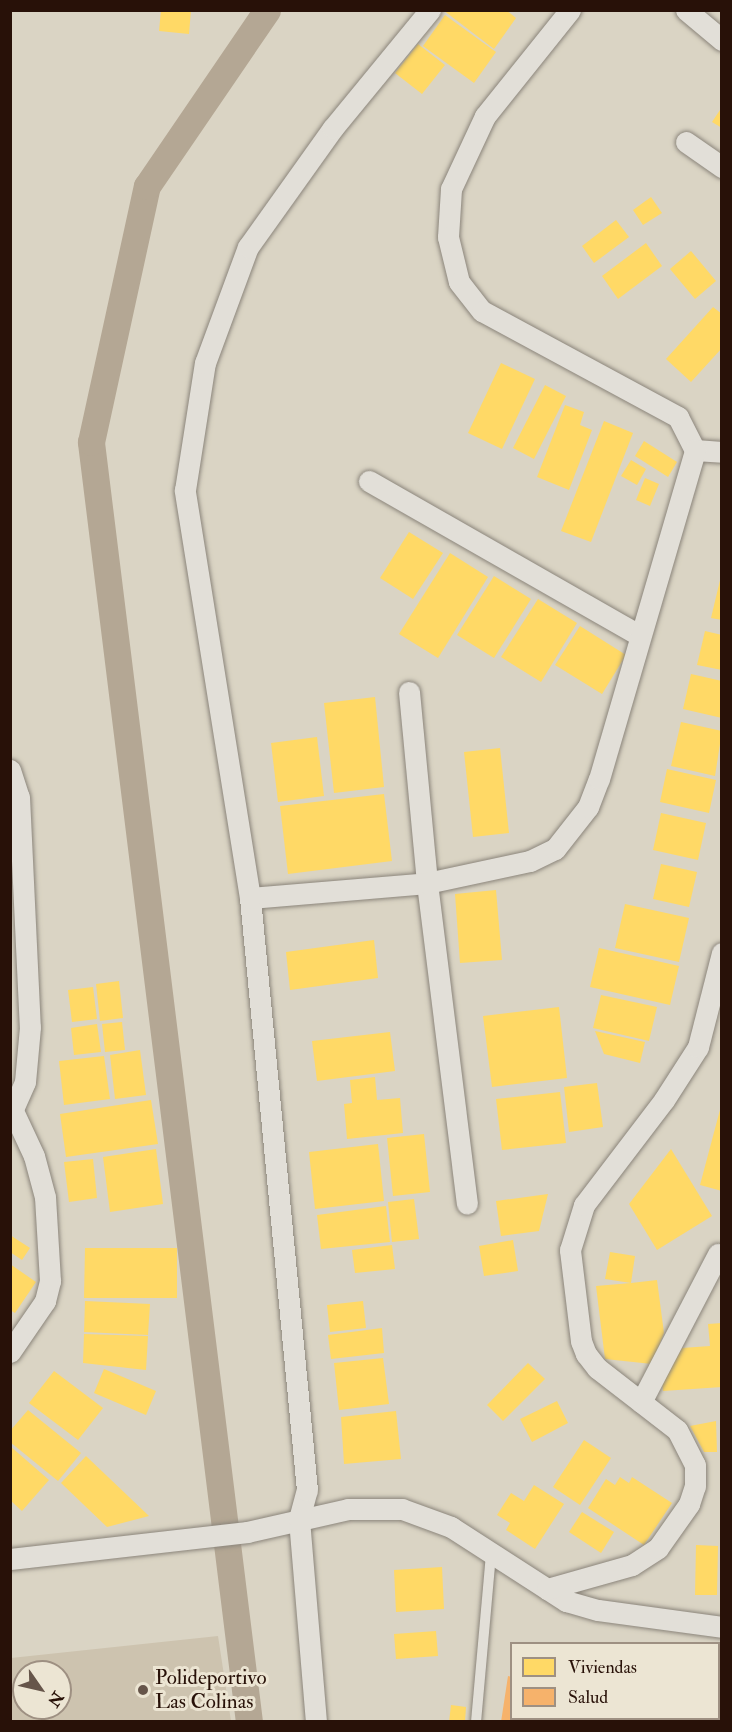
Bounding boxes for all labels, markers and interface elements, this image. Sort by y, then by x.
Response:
legend [510,1642,720,1720]
text: Viviendas [568,1656,637,1679]
north arrow [12,1660,72,1720]
place label: Polideportivo Las Colinas [155,1665,267,1715]
marker: Polideportivo Las Colinas [136,1683,150,1697]
text: Salud [568,1686,608,1709]
text: N [43,1687,68,1710]

